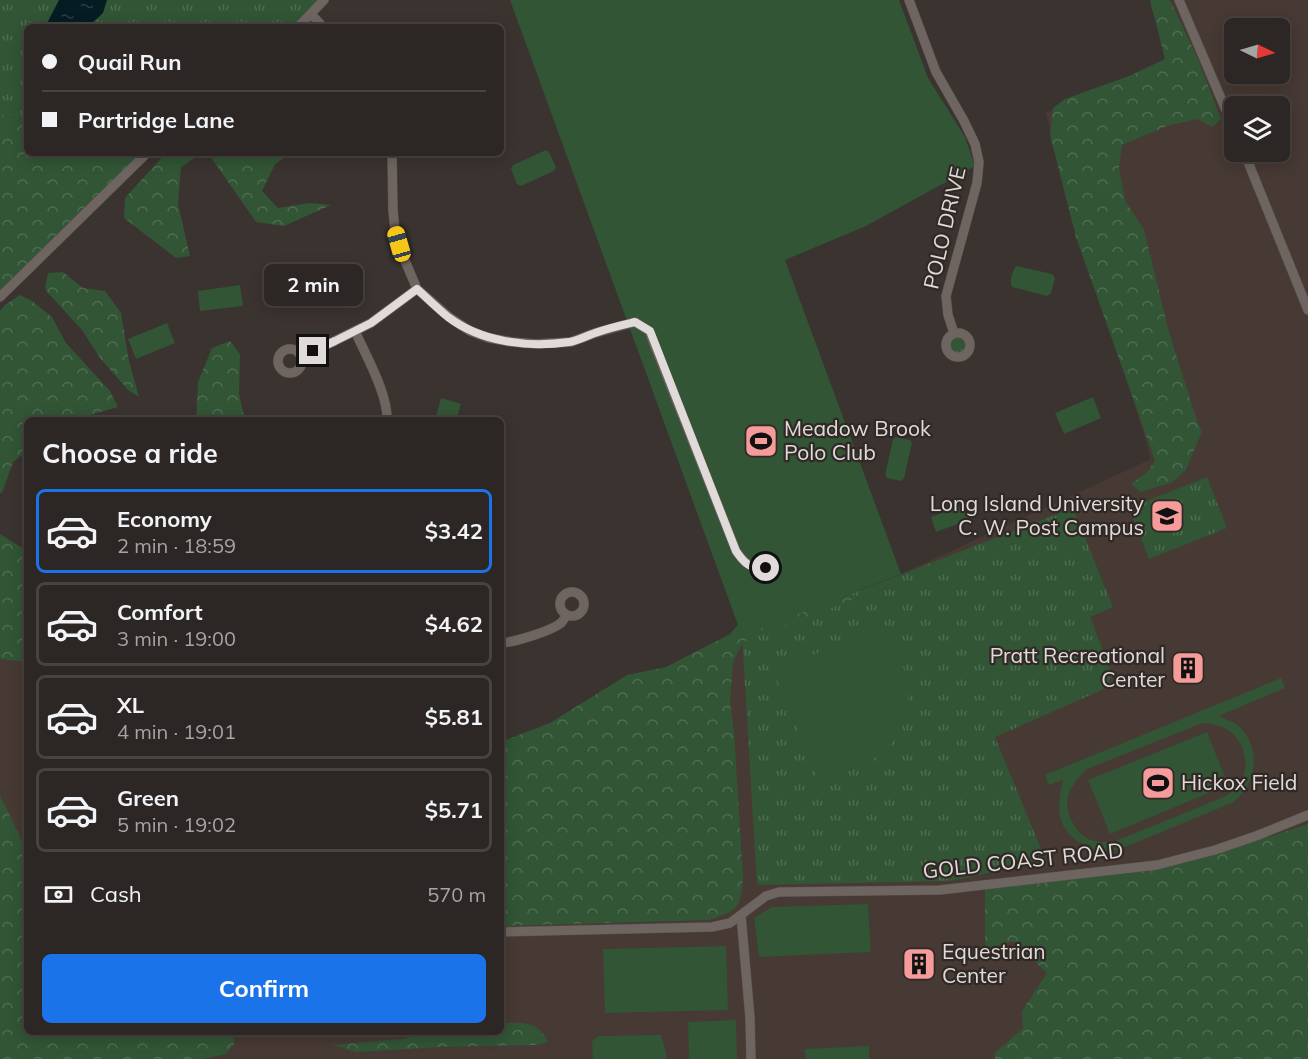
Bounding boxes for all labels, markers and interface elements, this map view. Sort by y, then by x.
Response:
north arrow [1224,18,1290,84]
map controls [1224,18,1290,162]
text: Quail Run [78,48,181,76]
button: layers [1224,96,1290,162]
text: Partridge Lane [78,106,234,134]
street label: POLO DRIVE [917,164,971,291]
car [385,224,413,264]
callout: 2 min [264,264,362,306]
text: 2 min [287,272,340,297]
route end [299,337,326,364]
place label: Meadow Brook Polo Club [784,415,931,465]
sports icon: Meadow Brook Polo Club [743,423,779,459]
text: Choose a ride [42,436,218,470]
place label: Long Island University C. W. Post Campus [930,490,1144,540]
school or university icon: Long Island University C. W. Post Campus [1149,498,1185,534]
icon: car [45,504,99,558]
text: Economy [117,505,212,533]
text: $3.42 [425,517,483,545]
text: 2 min · 18:59 [117,533,236,558]
route start [752,554,779,581]
icon: car [45,597,99,651]
text: Comfort [117,598,203,626]
text: $4.62 [425,610,483,638]
text: 3 min · 19:00 [117,626,236,651]
place label: Pratt Recreational Center [990,642,1165,692]
building icon: Pratt Recreational Center [1170,650,1206,686]
icon: car [45,690,99,744]
text: XL [117,691,144,719]
text: $5.81 [425,703,483,731]
text: 4 min · 19:01 [117,719,236,744]
sports icon: Hickox Field [1140,765,1176,801]
place label: Hickox Field [1181,769,1297,795]
icon: car [45,783,99,837]
text: Green [117,784,179,812]
text: $5.71 [425,796,483,824]
text: 5 min · 19:02 [117,812,236,837]
street label: GOLD COAST ROAD [921,837,1125,883]
icon: cash [42,878,75,911]
text: Cash [90,880,142,908]
text: 570 m [427,882,486,907]
place label: Equestrian Center [942,938,1046,988]
building icon: Equestrian Center [901,946,937,982]
button: Confirm [42,954,486,1023]

